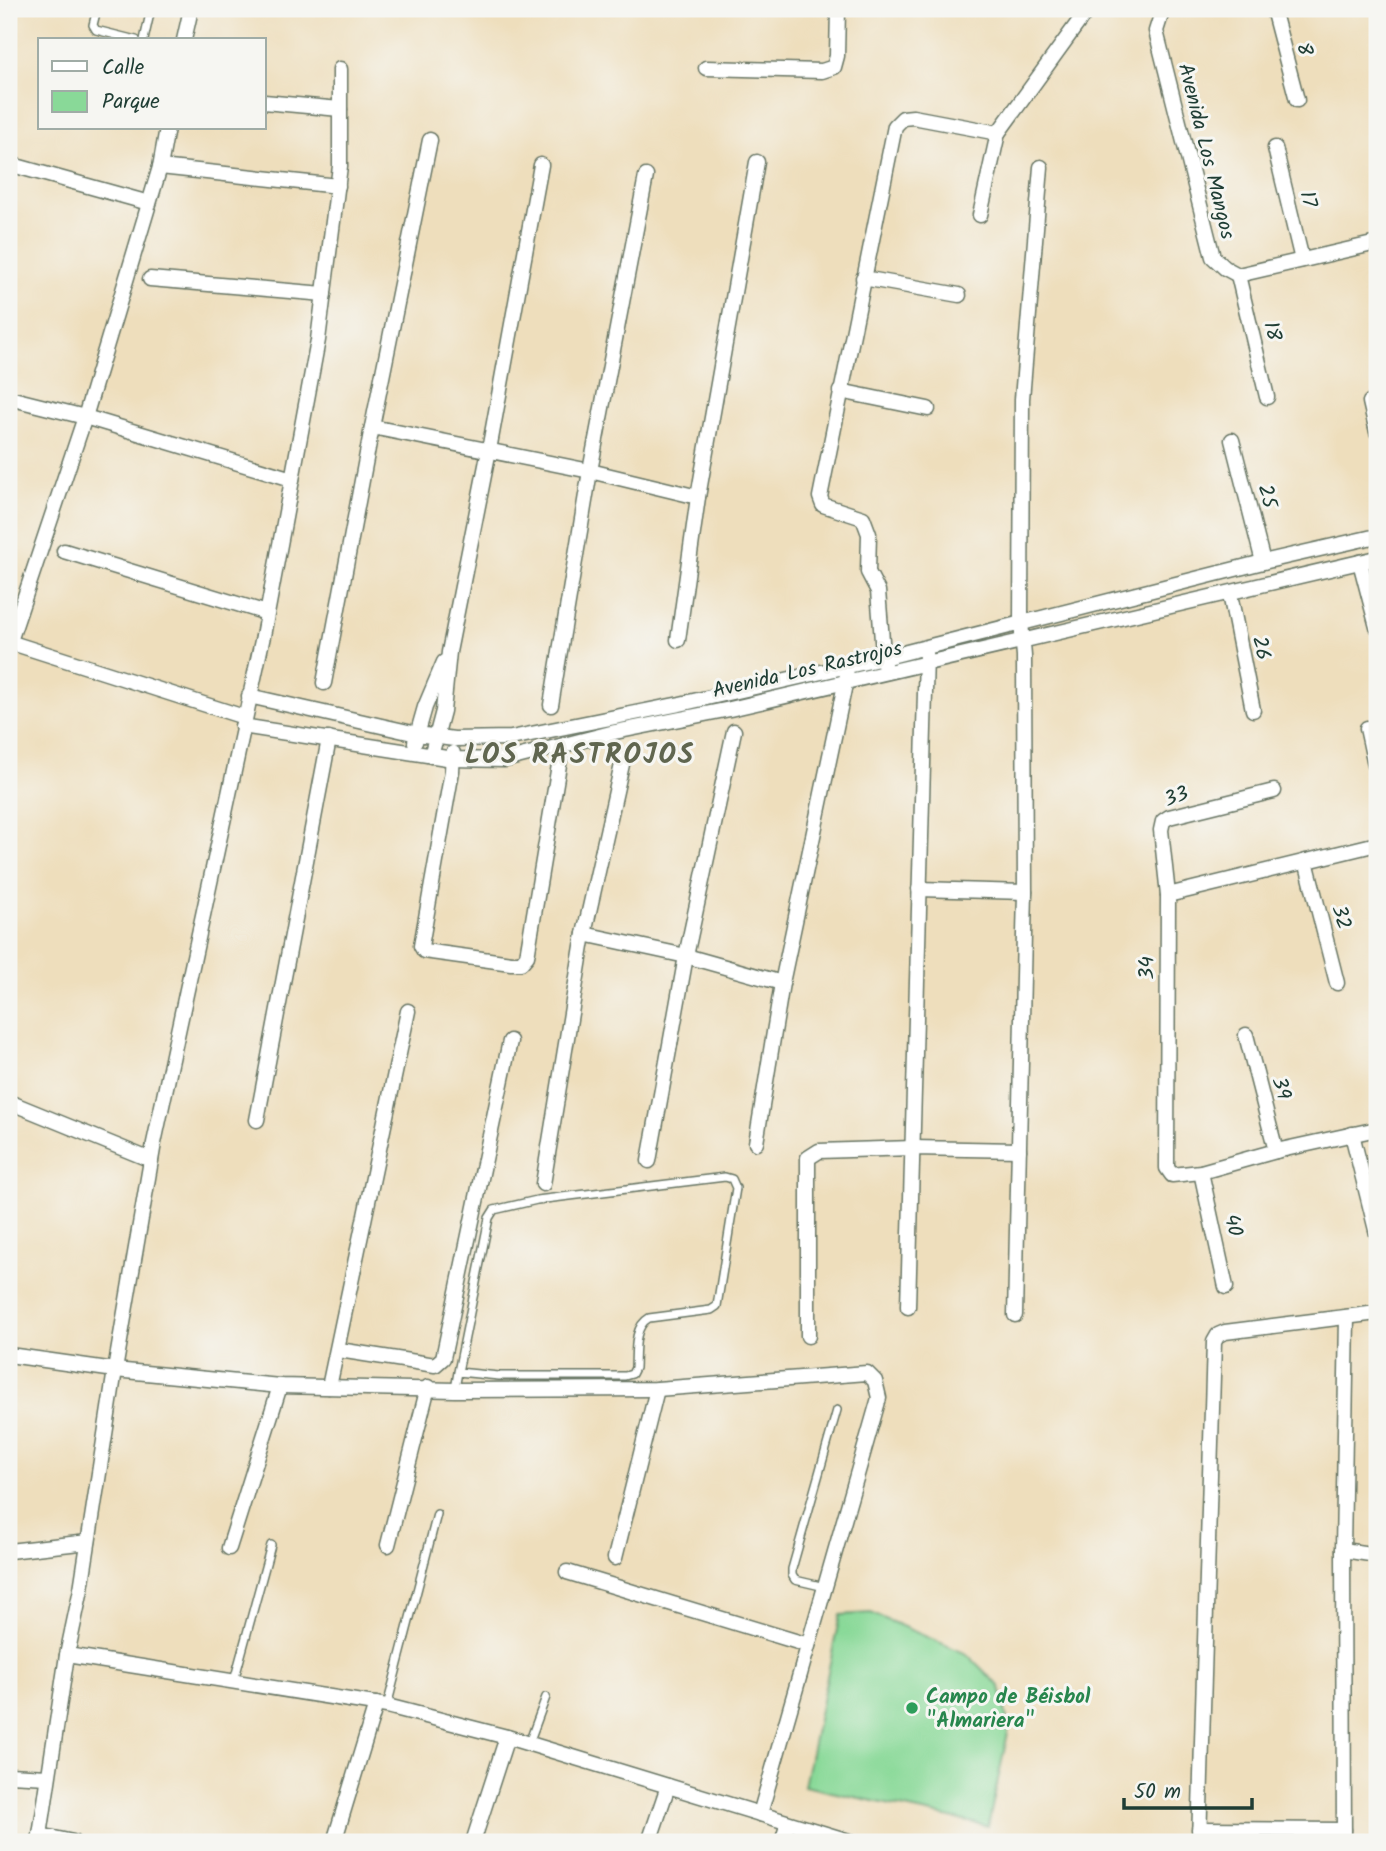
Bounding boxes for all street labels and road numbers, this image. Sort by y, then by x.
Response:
street label: 8 [1286,39,1321,60]
street label: Avenida Los Mangos [1168,60,1243,243]
street label: 17 [1290,188,1326,212]
street label: 18 [1253,318,1290,345]
street label: 25 [1248,481,1286,513]
street label: Avenida Los Rastrojos [709,633,906,708]
street label: 26 [1242,633,1279,663]
street label: 33 [1160,778,1193,817]
street label: 32 [1322,902,1359,933]
street label: 34 [1131,956,1164,980]
street label: 39 [1262,1073,1299,1103]
street label: 40 [1214,1211,1251,1240]

